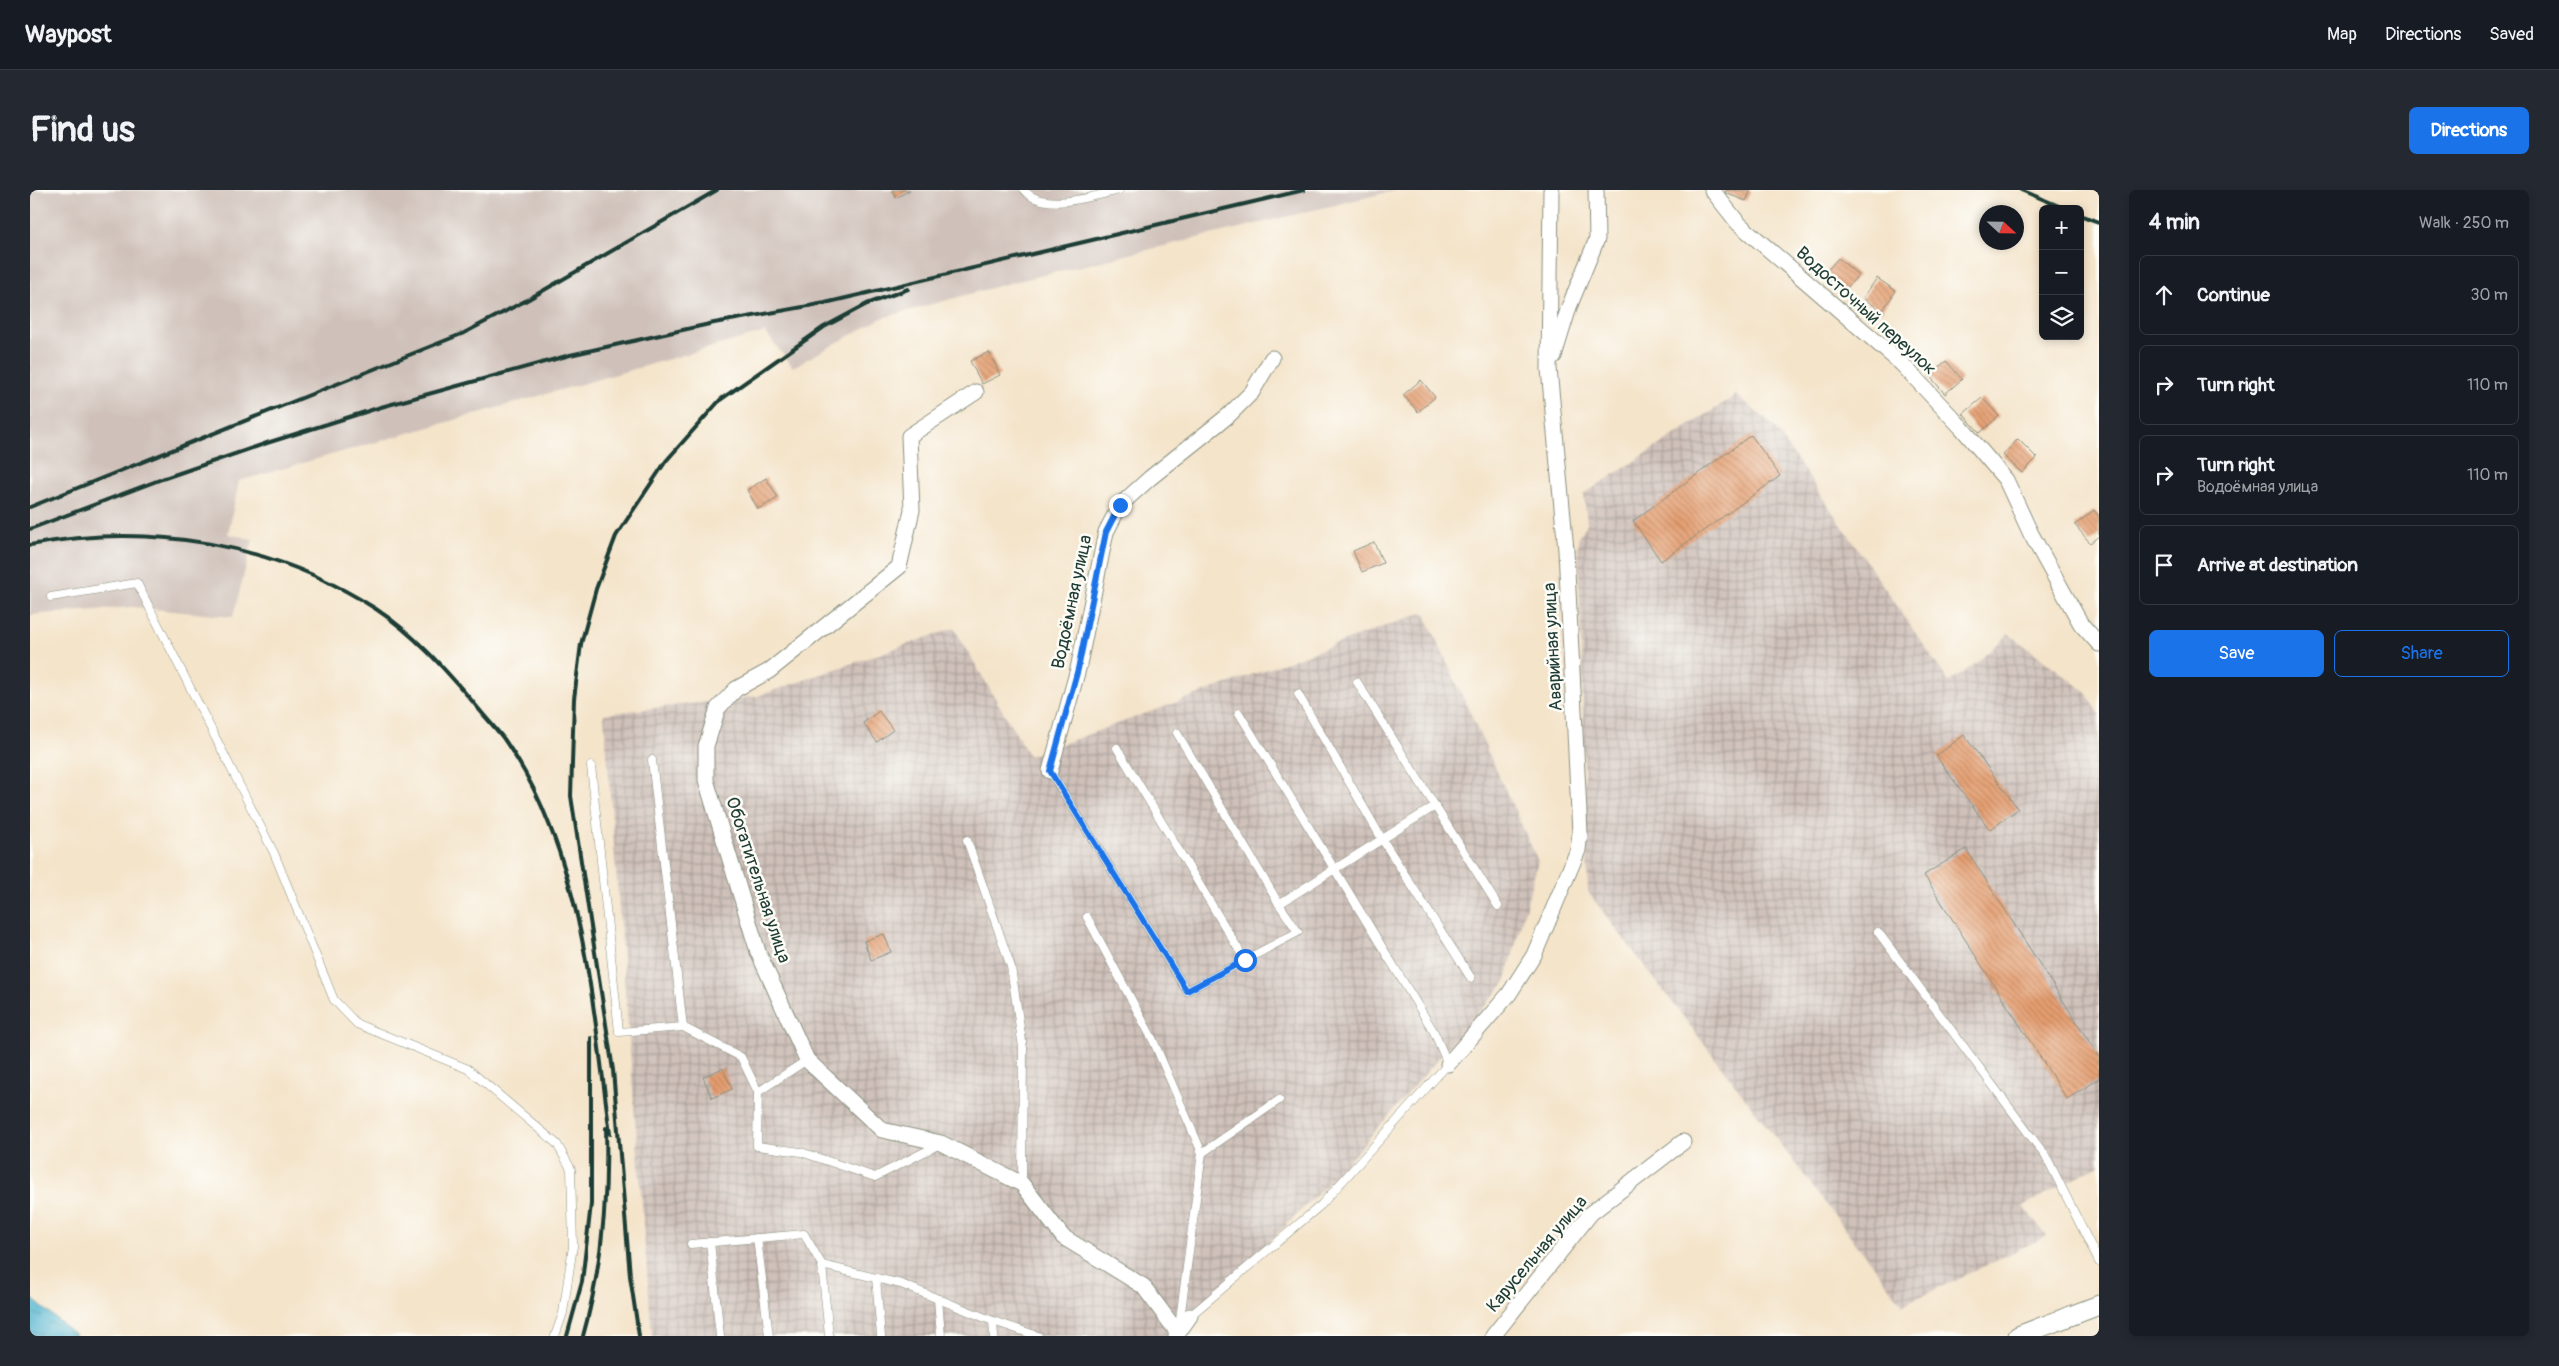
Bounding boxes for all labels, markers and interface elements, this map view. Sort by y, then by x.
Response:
text: Waypost [25,20,112,49]
text: Map [2327,23,2357,46]
text: Directions [2385,23,2461,46]
text: Saved [2489,23,2534,46]
button: Directions [2409,107,2529,154]
text: Find us [30,108,135,152]
north arrow [1979,205,2024,250]
map controls [2039,205,2084,340]
button: + [2039,205,2084,250]
text: 4 min [2149,209,2200,236]
text: Walk · 250 m [2419,213,2509,233]
street label: Водосточный переулок [1791,242,1941,380]
button: − [2039,250,2084,295]
icon: ahead [2150,281,2178,309]
text: Continue [2197,283,2270,307]
text: 30 m [2470,285,2508,305]
button: layers [2039,295,2084,340]
icon: right [2150,371,2178,399]
text: Turn right [2197,373,2275,397]
text: 110 m [2467,375,2508,395]
text: Turn right [2197,453,2275,477]
icon: right [2150,461,2178,489]
text: 110 m [2467,465,2508,485]
text: Водоёмная улица [2197,477,2318,497]
route end [1109,494,1132,517]
street label: Водоёмная улица [1047,533,1097,671]
icon: arrive [2150,551,2178,579]
text: Arrive at destination [2197,553,2358,577]
street label: Аварийная улица [1538,582,1568,712]
button: Save [2149,630,2324,677]
button: Share [2334,630,2509,677]
street label: Обогатительная улица [720,794,796,966]
route start [1234,949,1257,972]
street label: Карусельная улица [1482,1191,1592,1317]

